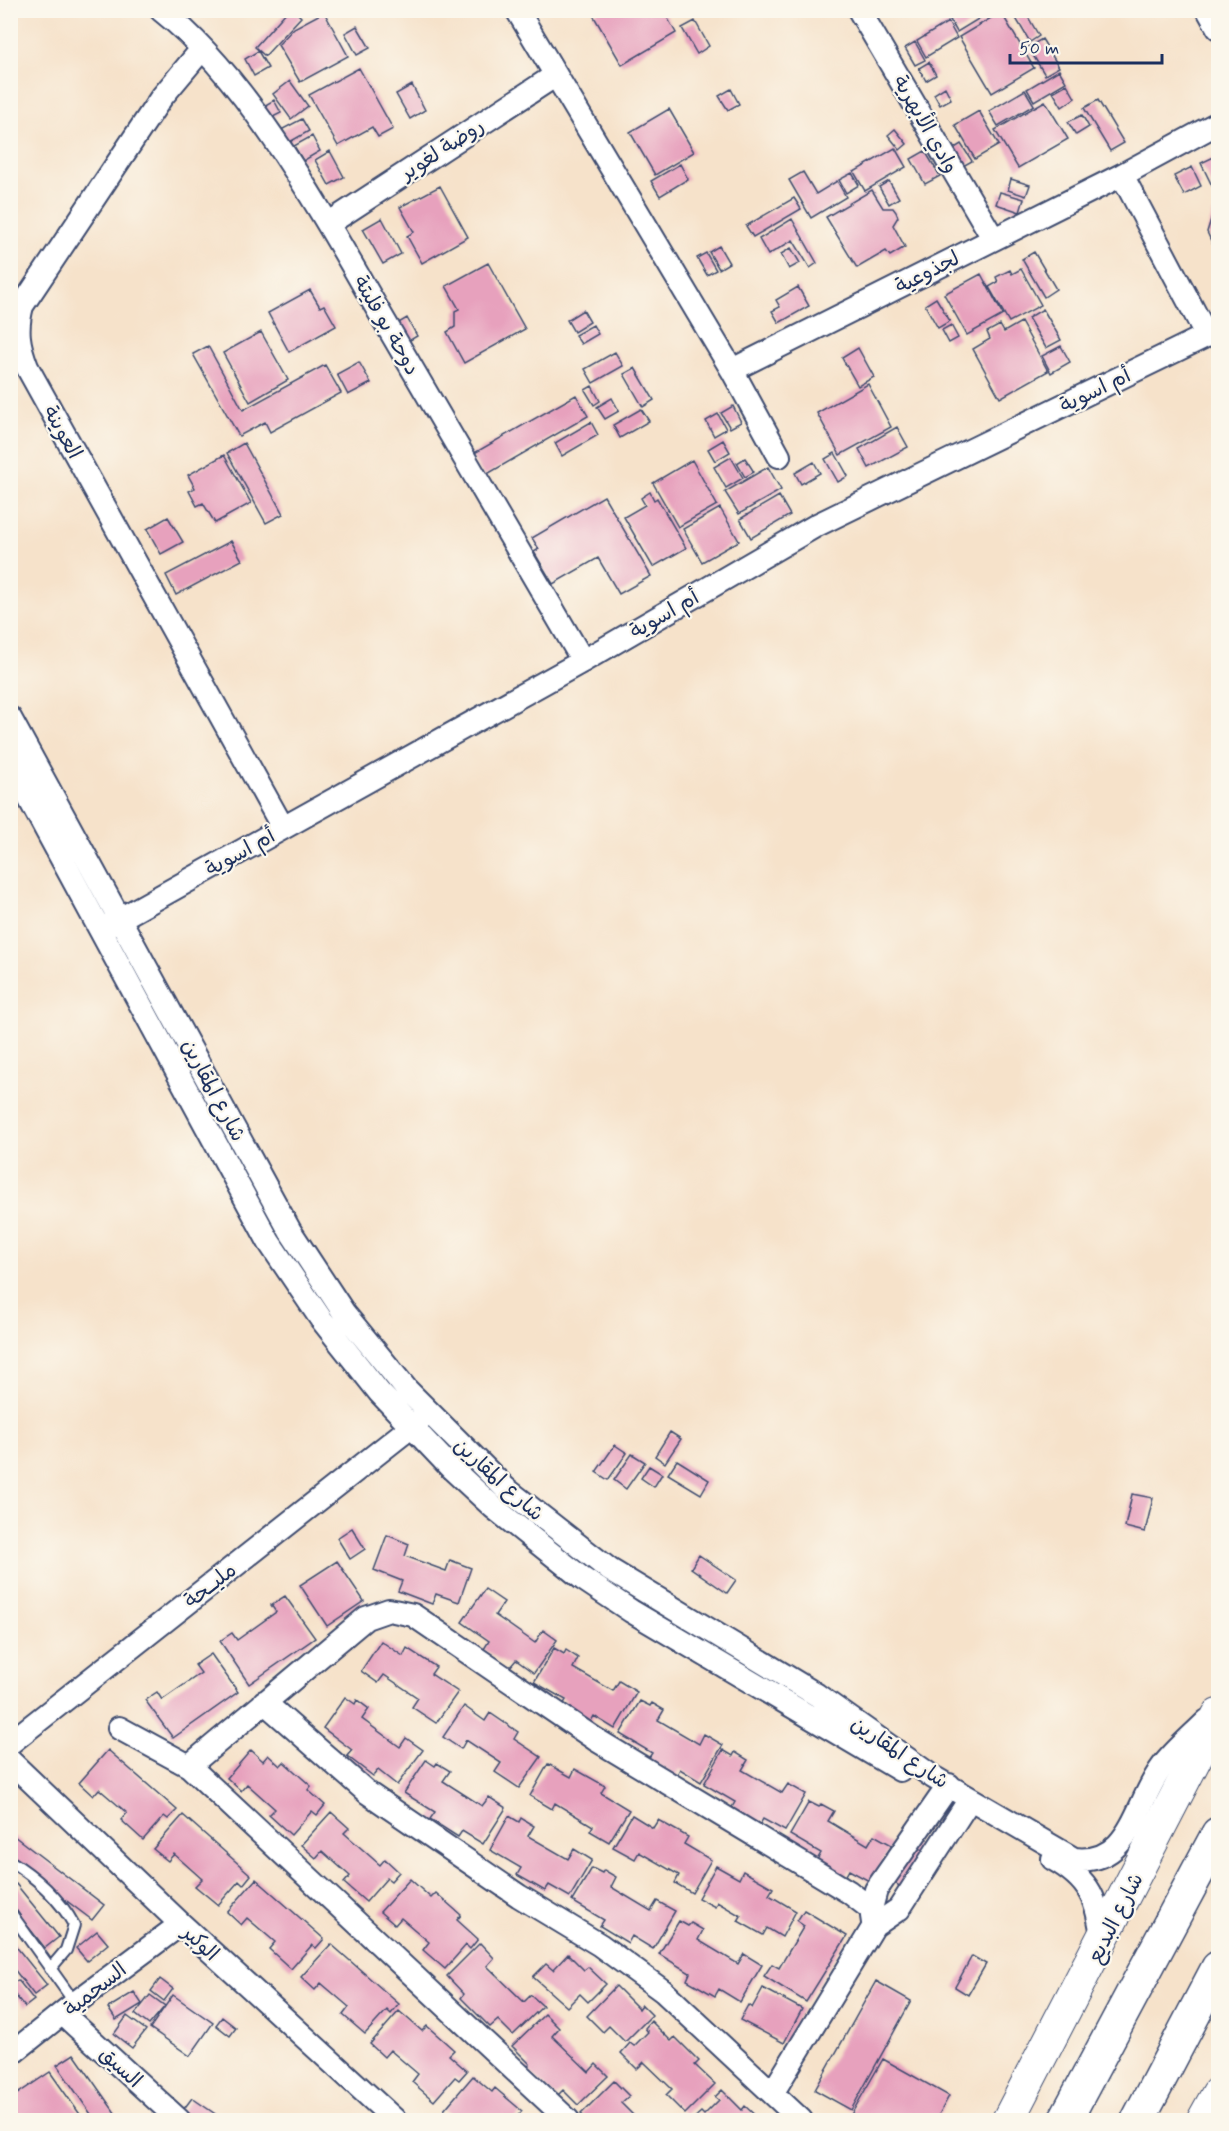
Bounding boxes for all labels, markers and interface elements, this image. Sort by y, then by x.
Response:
scale bar [1010,27,1162,65]
text: 50 m [1019,37,1059,61]
street label: وادي الأبهرية [886,70,965,179]
street label: روضة لغوير [394,112,490,188]
street label: لجذوعية [890,245,964,301]
street label: دوحة بو فليتة [346,271,426,380]
street label: أم اسوية [1055,362,1136,421]
street label: العوينة [36,401,88,464]
street label: أم اسوية [625,584,705,647]
street label: أم اسوية [200,822,281,884]
street label: شارع المقارين [174,1034,252,1147]
street label: شارع المقارين [447,1432,549,1528]
street label: مليــحة [179,1556,243,1615]
street label: شارع المقارين [845,1710,954,1796]
street label: شارع البديع [1081,1868,1151,1968]
street label: الوكير [174,1918,225,1968]
street label: السحمية [58,1956,133,2023]
street label: السيق [93,2041,148,2095]

